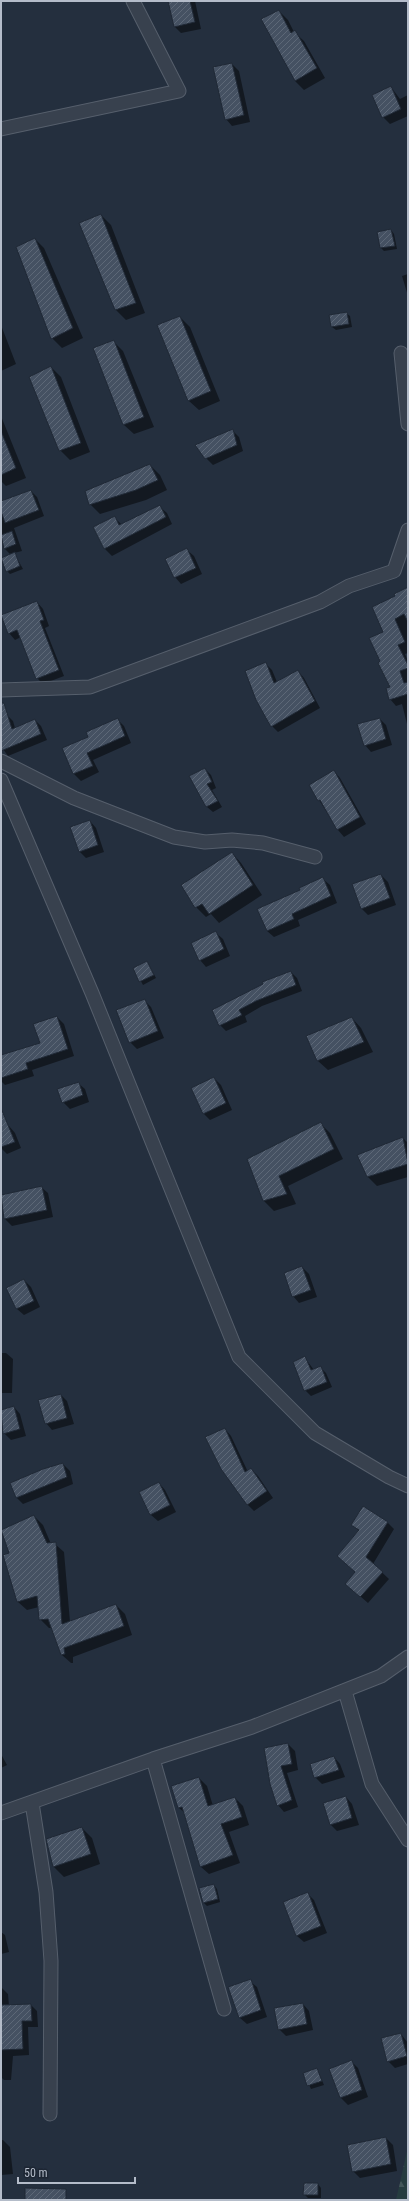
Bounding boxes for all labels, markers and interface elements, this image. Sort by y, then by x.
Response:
scale bar [18,2159,135,2185]
text: 50 m [24,2166,48,2180]

